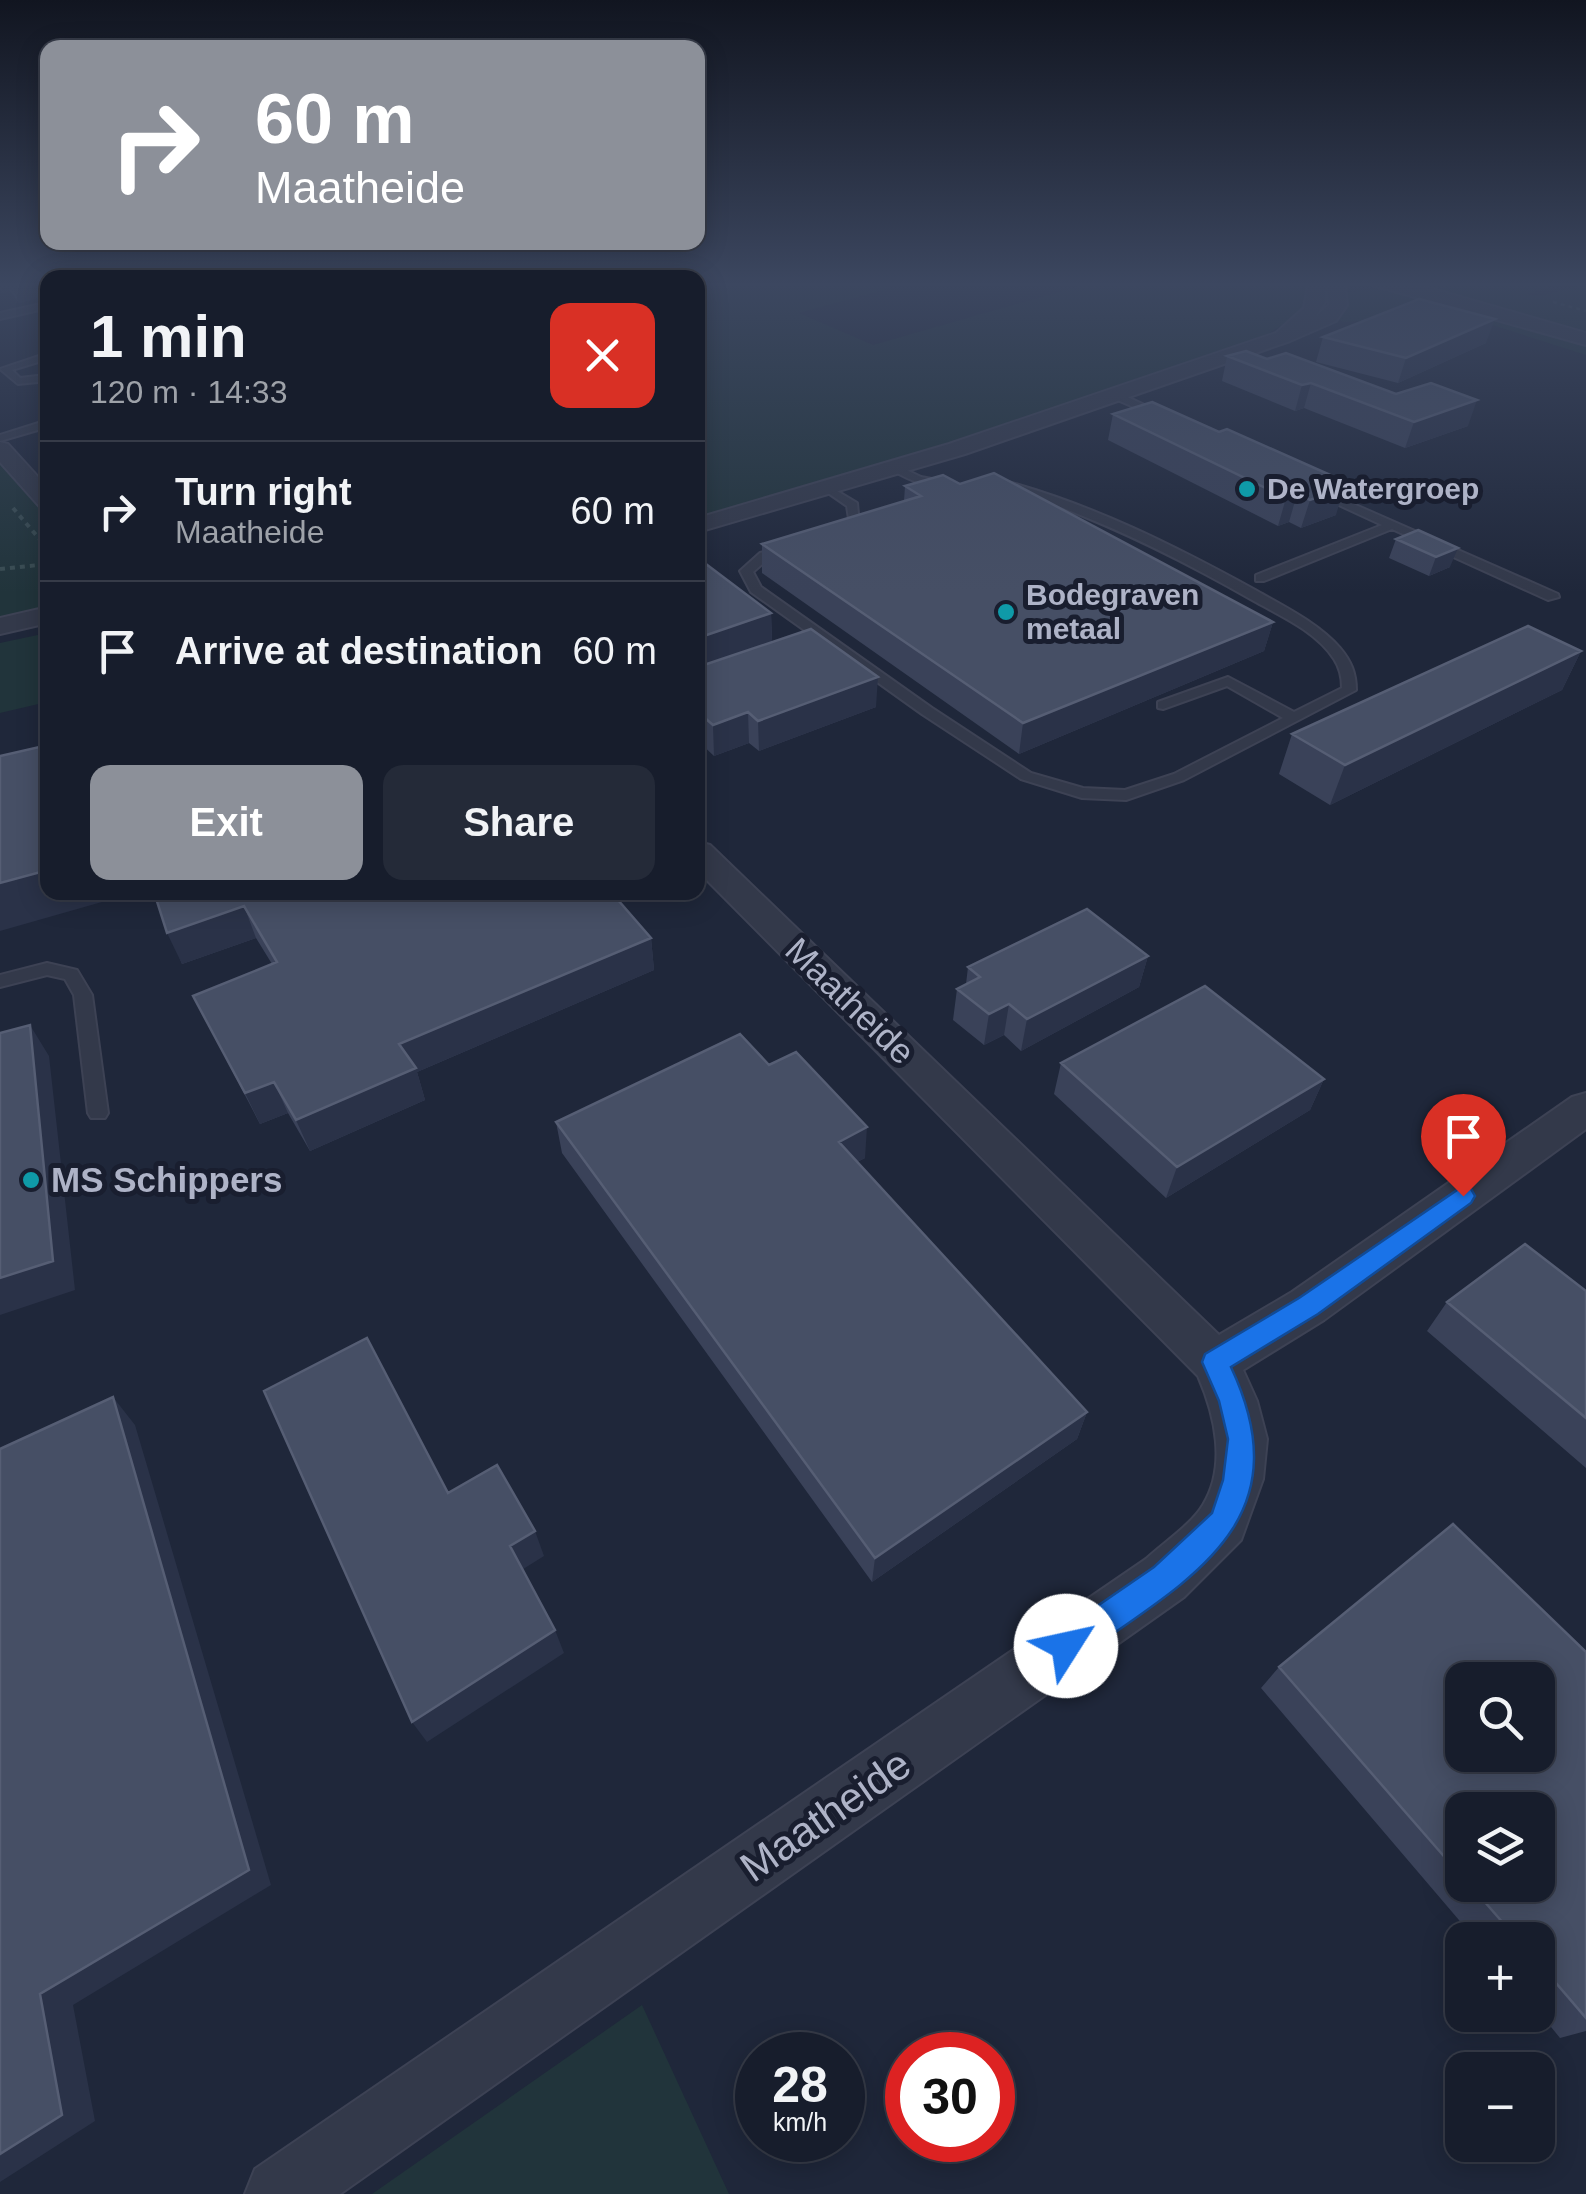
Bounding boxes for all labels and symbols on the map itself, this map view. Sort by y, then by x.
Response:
place label: De Watergroep [1267,472,1479,505]
marker: De Watergroep [1236,478,1258,500]
place label: Bodegraven metaal [1026,578,1199,645]
marker: Bodegraven metaal [995,601,1017,623]
street label: Maatheide [778,930,923,1071]
pin [1421,1094,1506,1197]
place label: MS Schippers [51,1160,282,1199]
marker: MS Schippers [20,1169,42,1191]
position arrow [1014,1594,1118,1698]
street label: Maatheide [731,1740,919,1891]
speed limit sign: 30 [885,2032,1015,2162]

